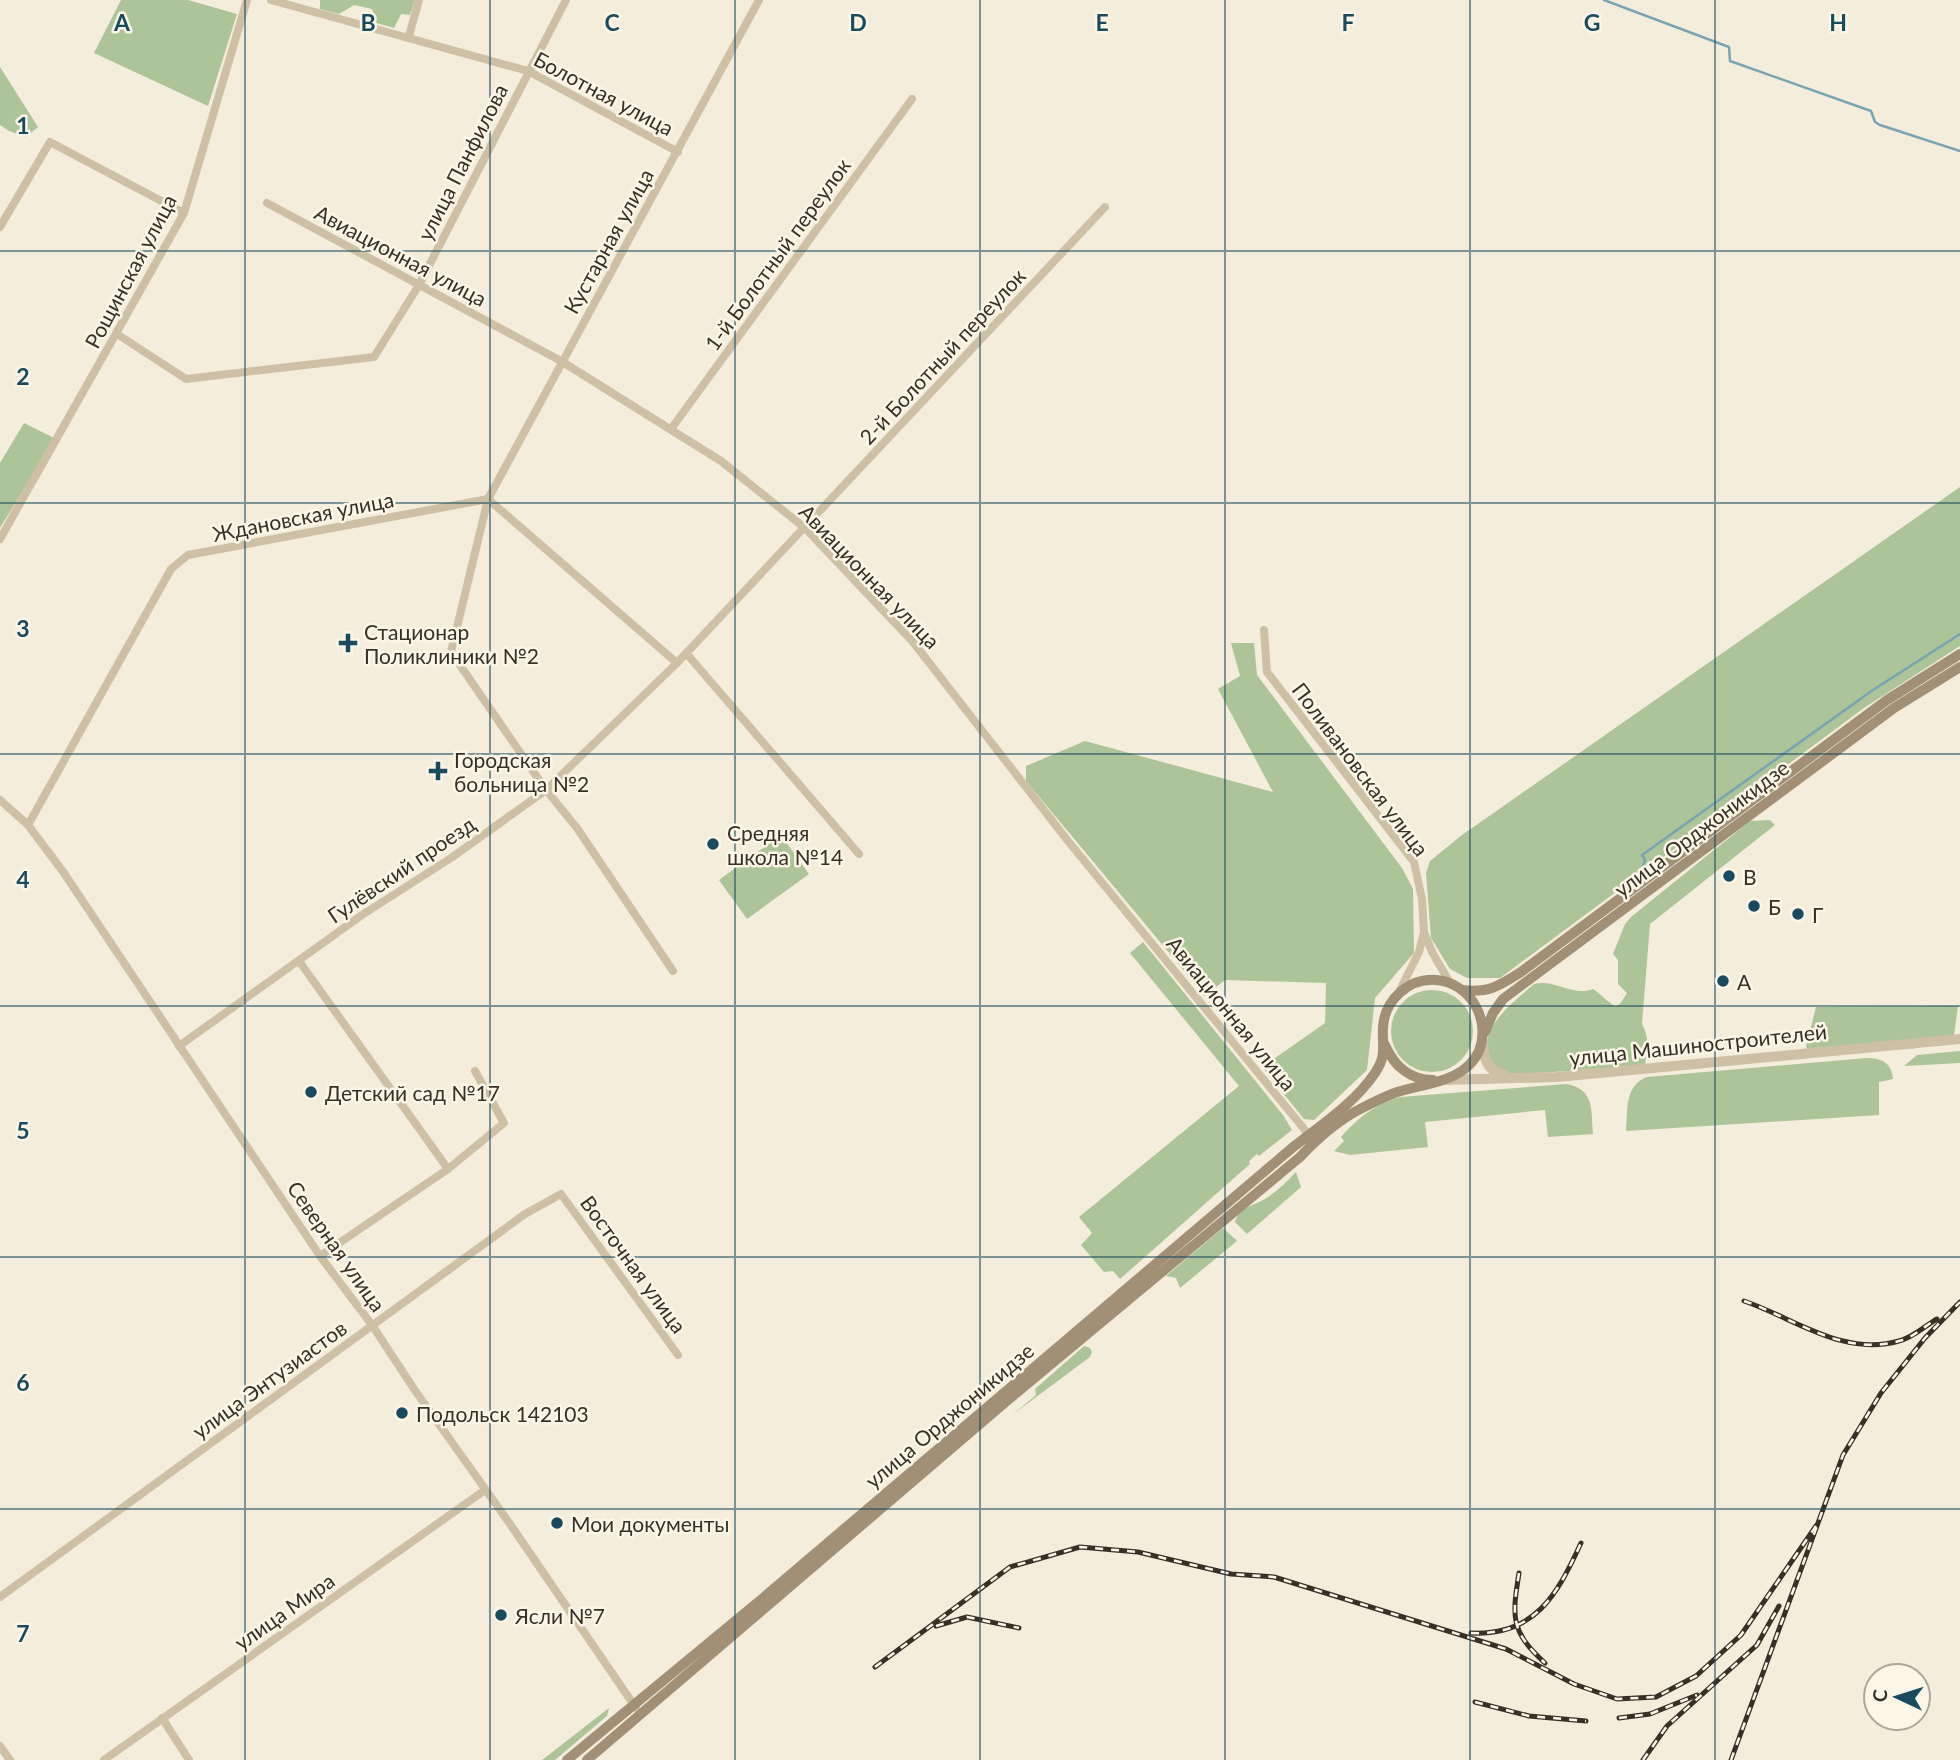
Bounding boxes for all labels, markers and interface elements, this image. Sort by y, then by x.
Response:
text: A [113,8,131,36]
text: B [360,8,376,36]
text: C [604,8,620,36]
text: D [849,8,867,36]
text: E [1095,8,1109,36]
text: F [1341,8,1355,36]
text: G [1584,8,1600,36]
text: H [1829,8,1847,36]
street label: Болотная улица [530,46,678,140]
street label: улица Панфилова [412,80,512,244]
text: 1 [16,111,30,139]
street label: 1-й Болотный переулок [699,153,855,355]
street label: Кустарная улица [558,164,658,318]
street label: Рощинская улица [79,190,181,352]
street label: Авиационная улица [311,199,491,311]
street label: 2-й Болотный переулок [854,263,1030,449]
text: 2 [16,362,30,390]
street label: Ждановская улица [210,486,396,546]
street label: Авиационная улица [795,499,945,653]
text: 3 [16,614,30,642]
place label: Стационар Поликлиники №2 [364,619,539,668]
marker: Стационар Поликлиники №2 [338,633,358,653]
street label: Поливановская улица [1288,677,1434,861]
place label: Городская больница №2 [454,747,589,796]
street label: улица Орджоникидзе [1609,754,1793,902]
marker: Городская больница №2 [428,761,448,781]
street label: Гулёвский проезд [323,810,479,928]
place label: Средняя школа №14 [727,820,843,869]
marker: Средняя школа №14 [705,836,721,852]
place label: В [1743,864,1757,889]
text: 4 [16,865,30,893]
marker: В [1721,868,1737,884]
place label: Б [1768,894,1781,919]
marker: Б [1746,898,1762,914]
place label: Г [1812,902,1823,927]
marker: Г [1790,906,1806,922]
street label: Авиационная улица [1162,931,1302,1095]
place label: А [1737,969,1752,994]
marker: А [1715,973,1731,989]
street label: улица Машиностроителей [1568,1018,1828,1070]
place label: Детский сад №17 [325,1080,500,1105]
marker: Детский сад №17 [303,1084,319,1100]
text: 5 [16,1116,30,1144]
street label: Северная улица [283,1176,391,1316]
street label: Восточная улица [576,1190,692,1338]
street label: улица Энтузиастов [187,1315,351,1443]
street label: улица Орджоникидзе [860,1337,1038,1493]
text: 6 [16,1368,30,1396]
place label: Подольск 142103 [416,1401,589,1426]
marker: Подольск 142103 [394,1405,410,1421]
place label: Мои документы [571,1511,729,1536]
marker: Мои документы [549,1515,565,1531]
street label: улица Мира [229,1567,339,1655]
place label: Ясли №7 [514,1603,605,1628]
marker: Ясли №7 [493,1607,509,1623]
text: 7 [16,1619,30,1647]
north arrow [1862,1662,1932,1732]
text: С [1868,1688,1891,1703]

